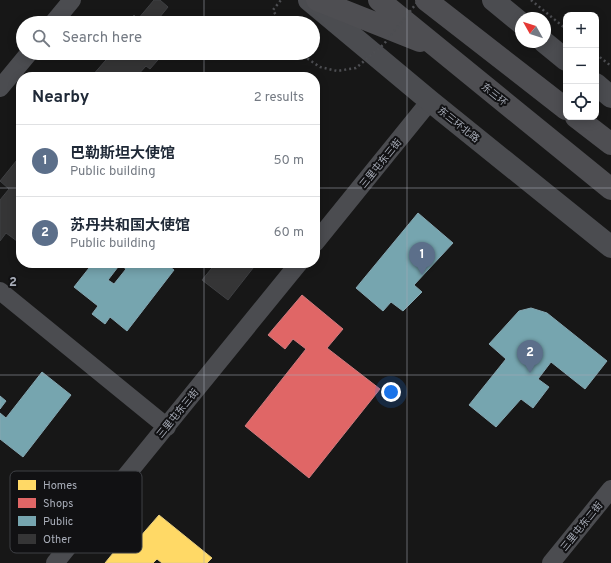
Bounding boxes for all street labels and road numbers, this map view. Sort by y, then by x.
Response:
street label: 东三环 [478,81,510,110]
street label: 东三环北路 [435,104,482,146]
street label: 三里屯东三街 [357,137,405,191]
street label: 三里屯东三街 [154,387,202,441]
street label: 三里屯东二街 [558,500,606,554]

